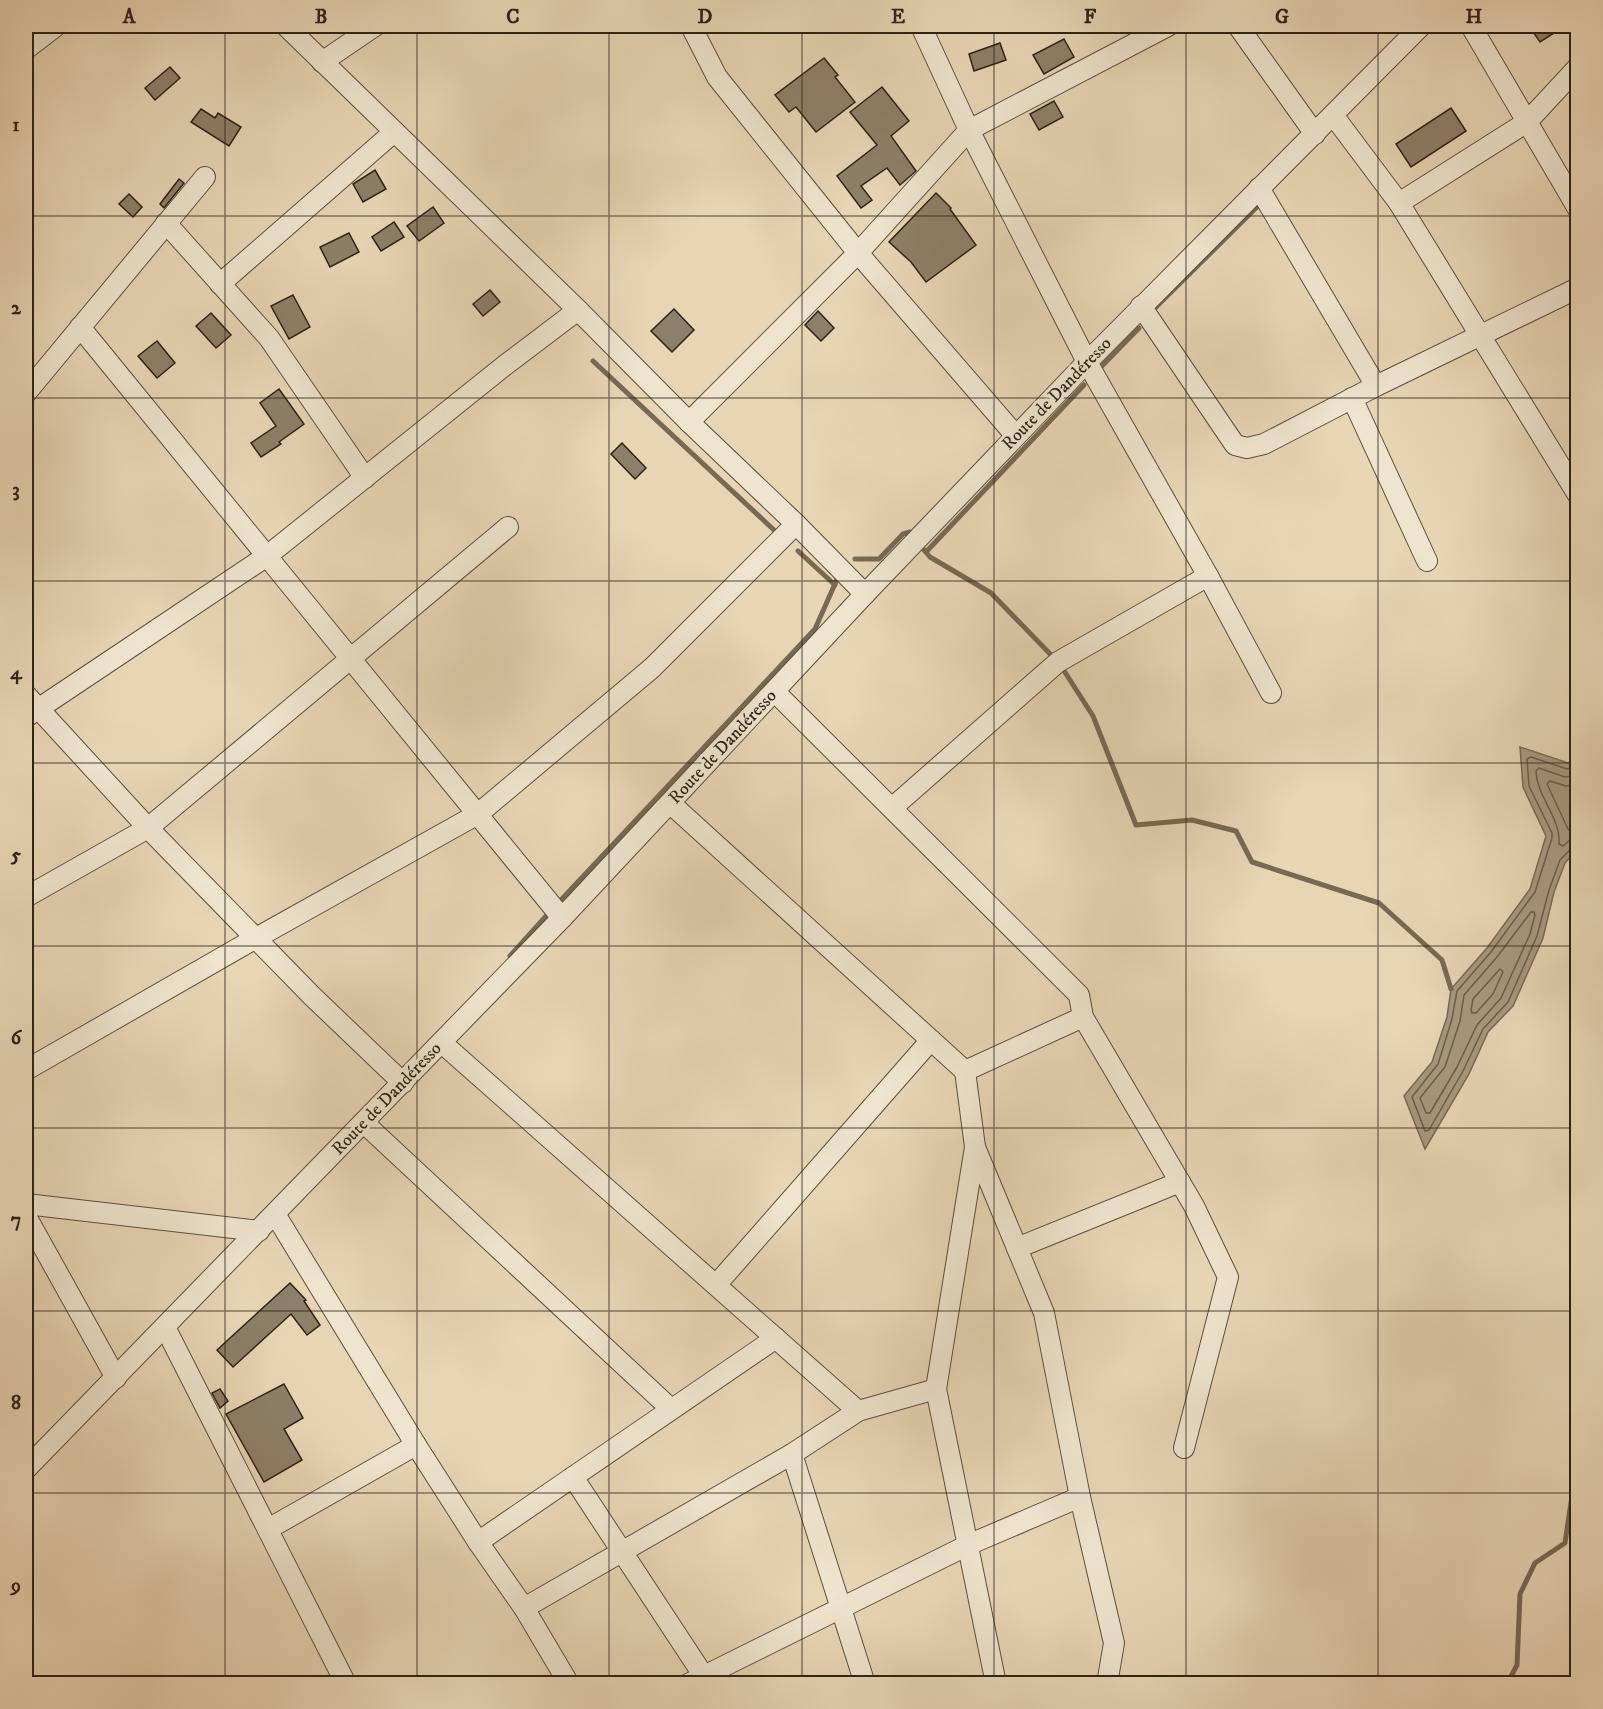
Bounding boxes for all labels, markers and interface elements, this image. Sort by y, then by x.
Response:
text: A [122,5,137,30]
text: B [315,5,327,30]
text: C [506,5,520,30]
text: D [698,5,713,30]
text: E [891,5,905,30]
text: F [1084,5,1097,30]
text: G [1275,5,1289,30]
text: H [1466,5,1483,30]
text: 1 [12,113,20,138]
text: 2 [11,296,22,321]
street label: Route de Dandéresso [998,333,1117,455]
text: 3 [12,478,20,503]
text: 4 [10,661,23,686]
street label: Route de Dandéresso [664,685,782,809]
text: 5 [10,843,21,868]
text: 6 [11,1026,23,1051]
street label: Route de Dandéresso [328,1038,447,1160]
text: 7 [11,1208,21,1233]
text: 8 [11,1391,21,1416]
text: 9 [9,1574,21,1599]

